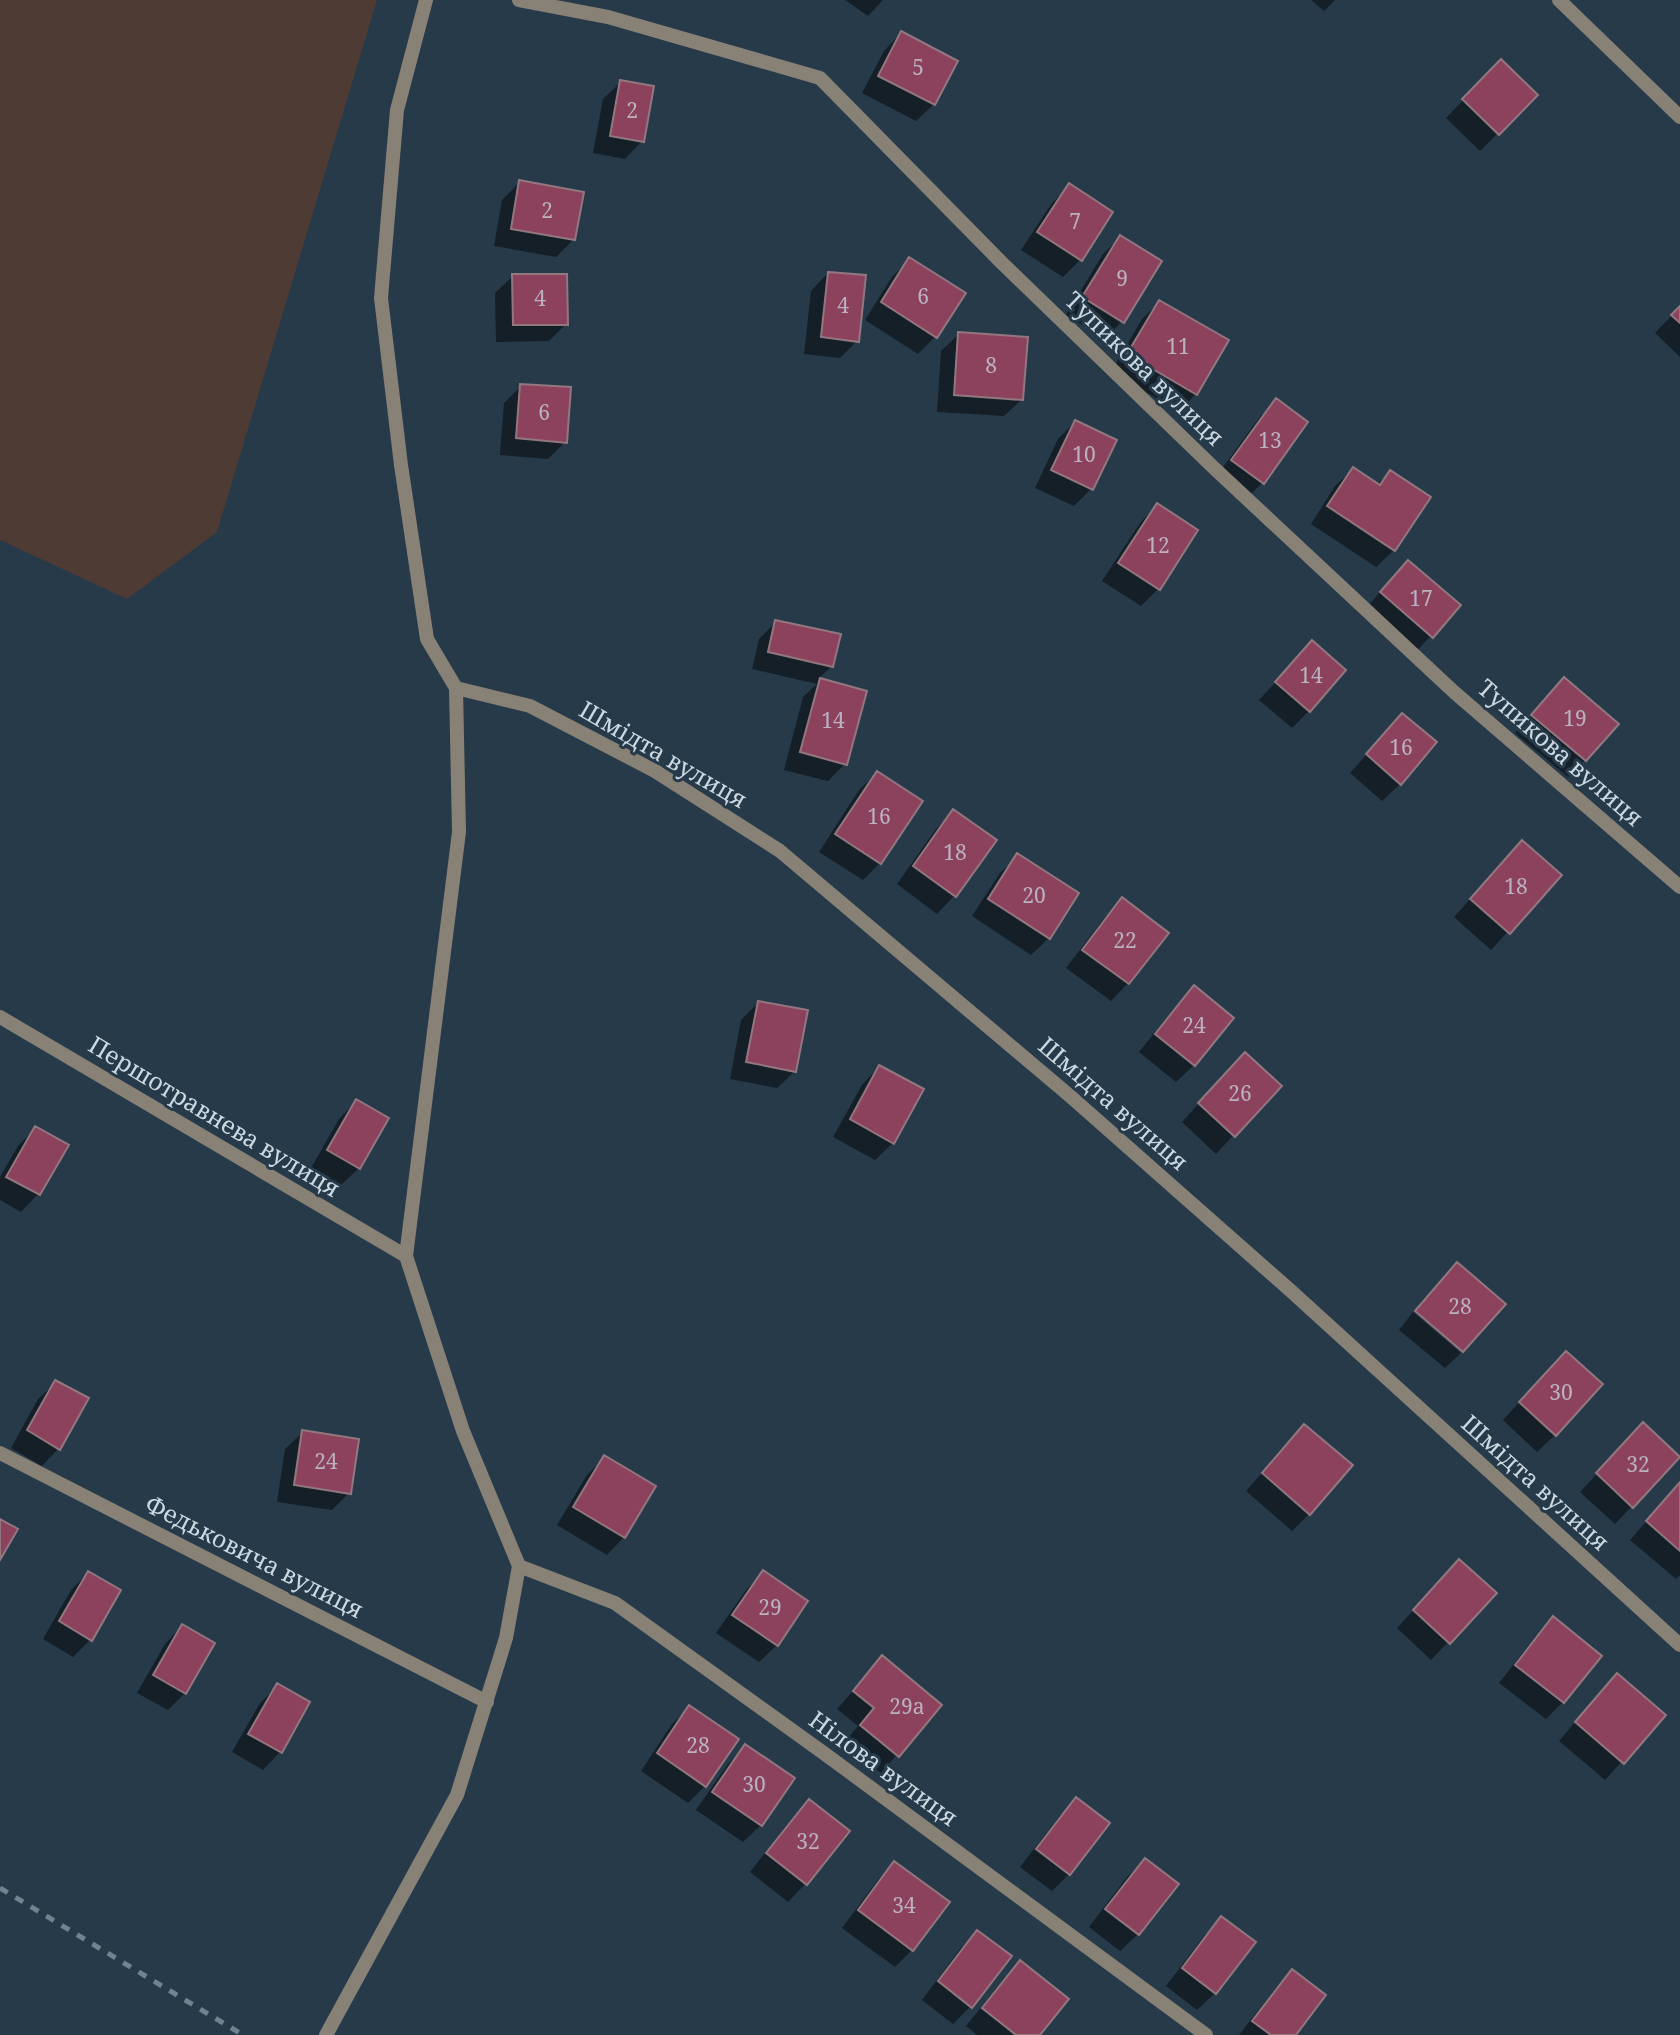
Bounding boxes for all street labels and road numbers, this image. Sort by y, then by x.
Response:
street label: Тупикова вулиця [1058,283,1232,452]
street label: Тупикова вулиця [1471,671,1651,833]
street label: Шмідта вулиця [574,692,754,815]
street label: Першотравнева вулиця [83,1027,347,1204]
street label: Шмідта вулиця [1032,1029,1196,1177]
street label: Шмідта вулиця [1455,1407,1617,1557]
street label: Федьковича вулиця [140,1486,370,1625]
street label: Нілова вулиця [803,1703,965,1833]

